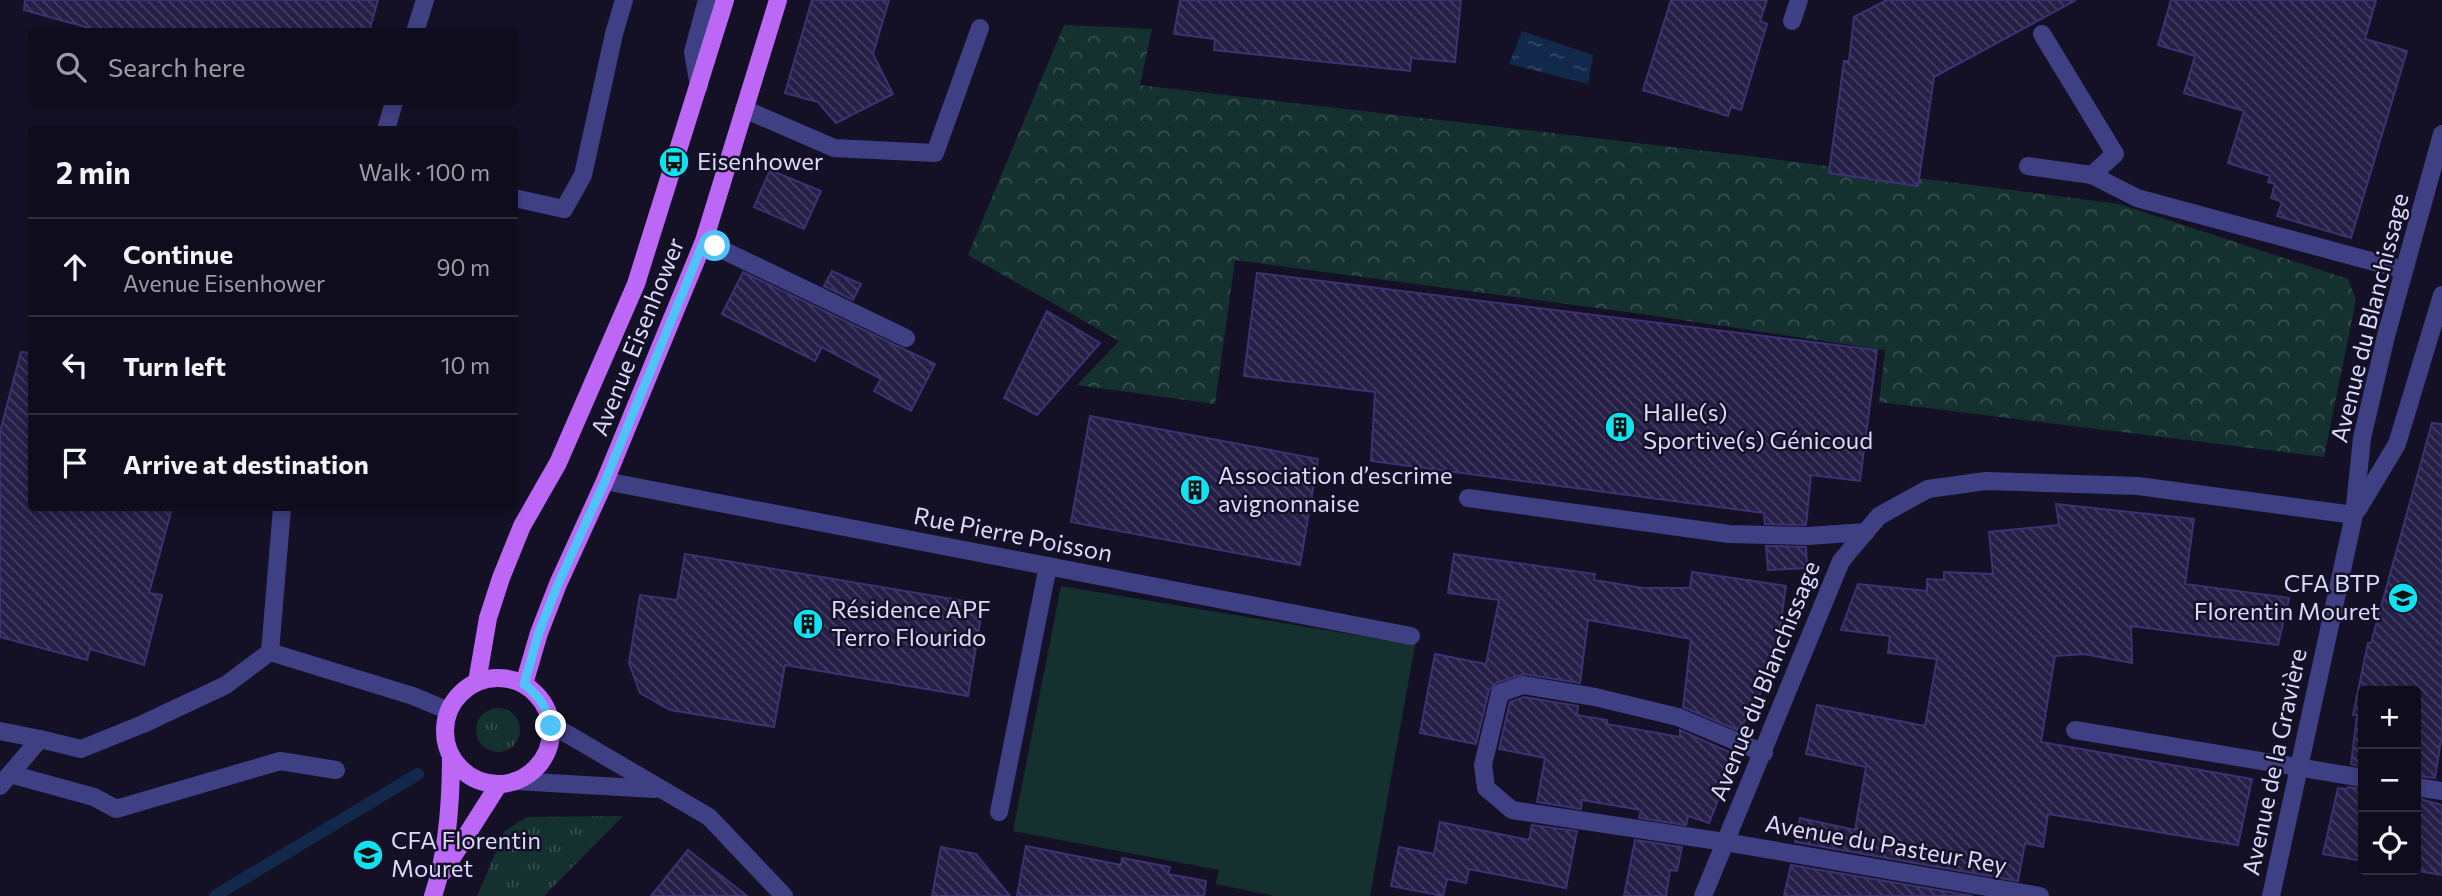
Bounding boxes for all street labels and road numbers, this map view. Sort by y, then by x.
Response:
street label: Avenue du Blanchissage [2324,190,2414,445]
street label: Avenue Eisenhower [584,233,690,440]
street label: Rue Pierre Poisson [912,500,1115,567]
street label: Avenue du Blanchissage [1702,556,1825,805]
street label: Avenue de la Gravière [2235,646,2312,878]
street label: Avenue du Pasteur Rey [1763,808,2009,879]

